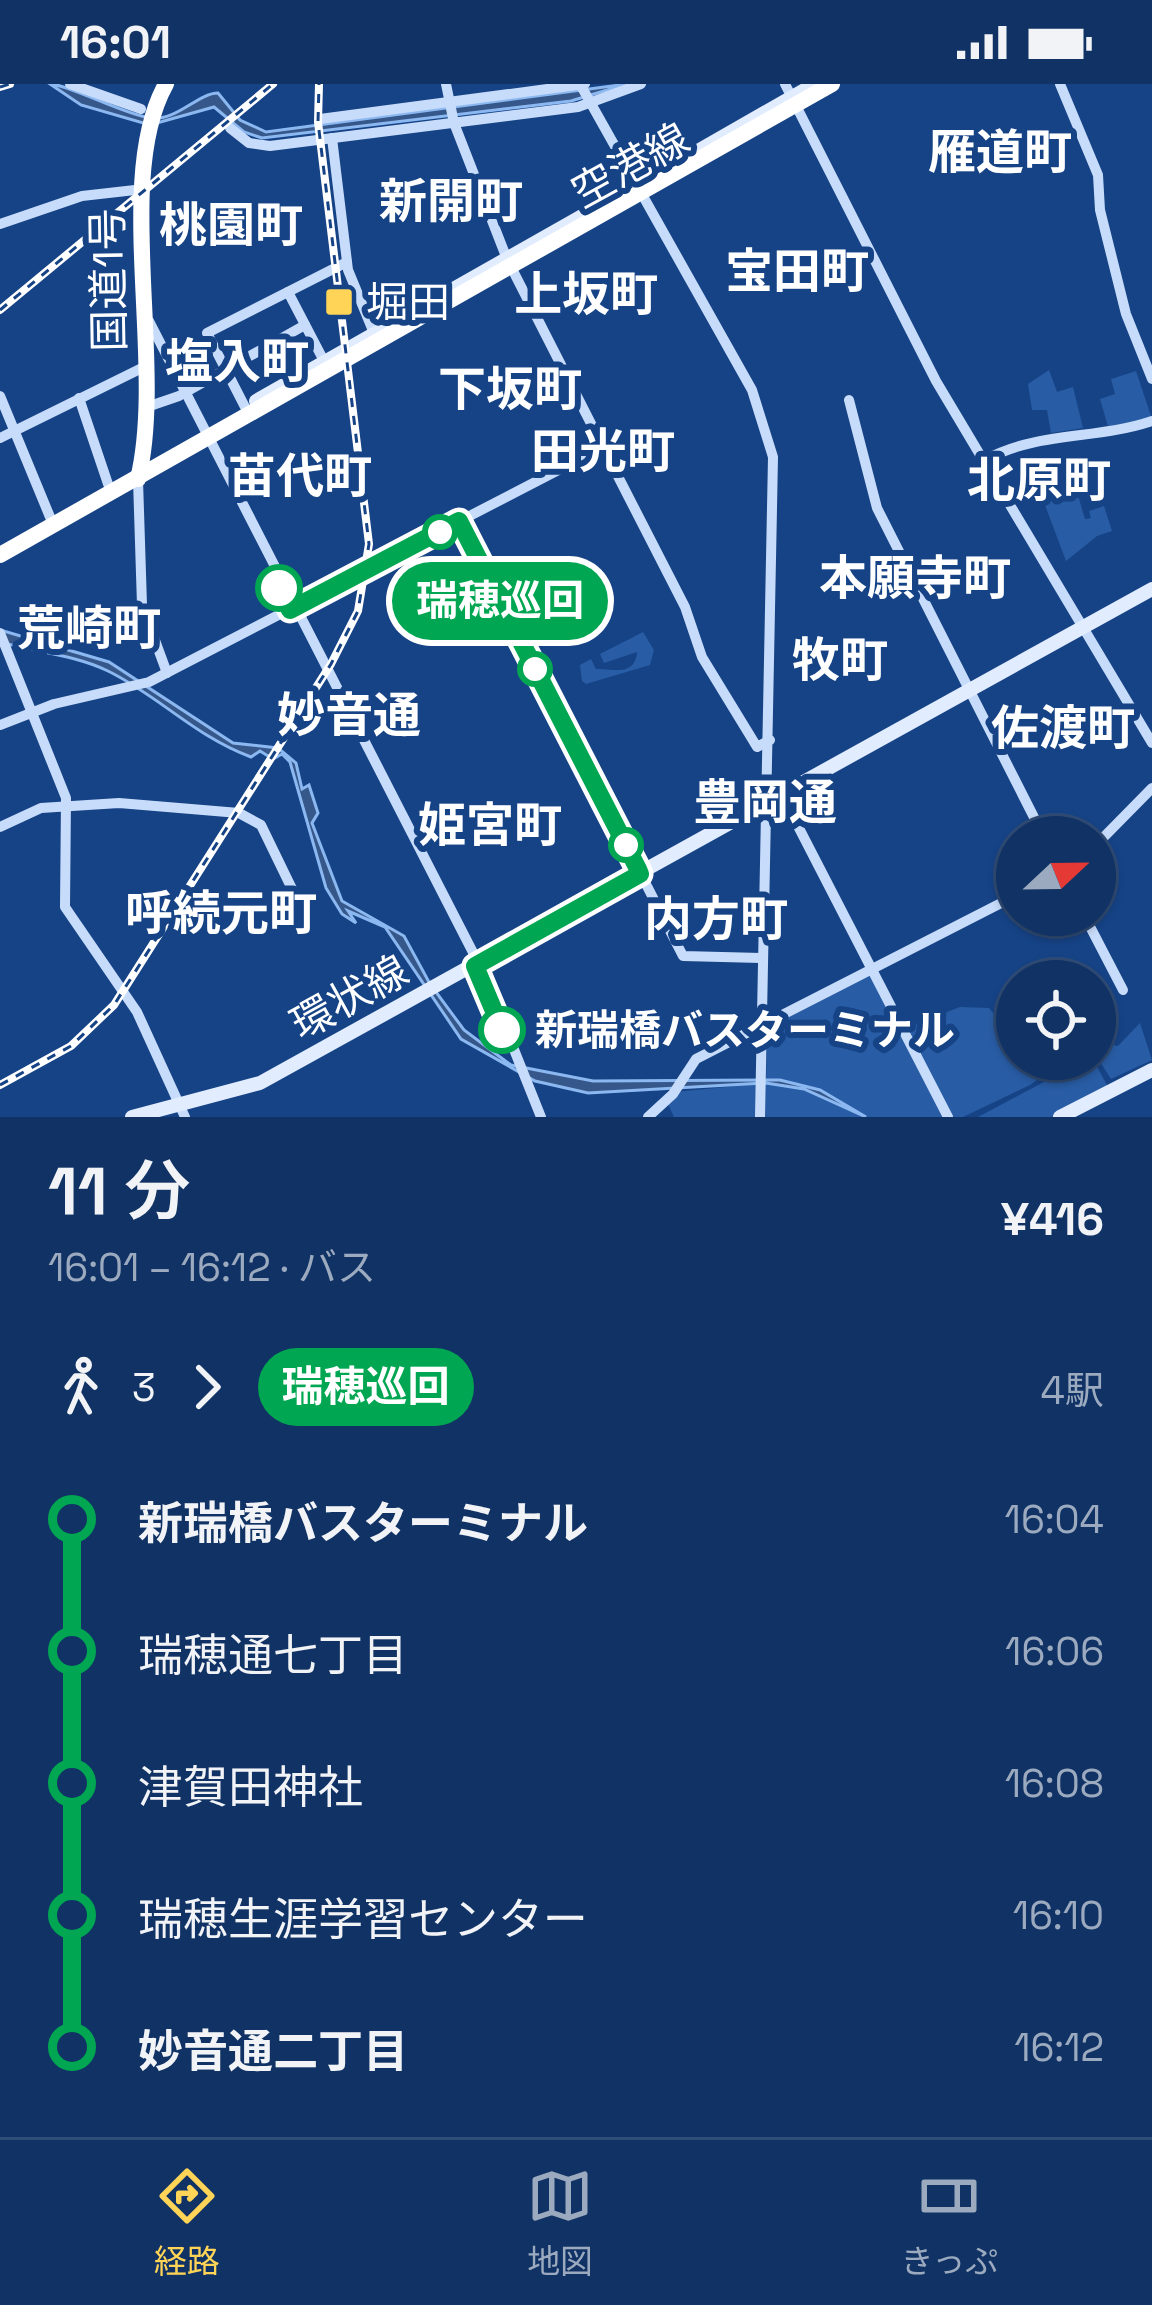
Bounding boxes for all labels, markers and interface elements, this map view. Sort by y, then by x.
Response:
text: 16:01 [60,14,171,71]
street label: 空港線 [562,112,698,219]
district label: 雁道町 [928,122,1072,183]
district label: 新開町 [379,171,523,232]
district label: 桃園町 [159,195,303,256]
street label: 国道1号 [81,208,136,352]
district label: 宝田町 [725,241,869,302]
district label: 上坂町 [514,264,658,325]
place label: 堀田 [366,276,450,329]
marker: 堀田 [323,286,355,318]
district label: 塩入町 [165,331,309,392]
district label: 下坂町 [438,359,582,420]
district label: 田光町 [531,421,675,482]
district label: 苗代町 [228,446,372,507]
district label: 北原町 [967,450,1111,511]
unlabelled marker [424,516,456,548]
district label: 本願寺町 [819,548,1011,609]
line badge: 瑞穂巡回 [416,562,584,640]
unlabelled marker [257,566,301,610]
text: 瑞穂巡回 [416,574,584,627]
district label: 荒崎町 [17,598,161,659]
district label: 牧町 [792,630,888,691]
unlabelled marker [519,653,551,685]
district label: 妙音通 [277,685,421,746]
district label: 佐渡町 [991,698,1135,759]
district label: 豊岡通 [693,772,837,833]
district label: 姫宮町 [418,795,562,856]
north arrow [996,816,1116,936]
map controls [996,816,1116,1080]
unlabelled marker [610,829,642,861]
district label: 呼続元町 [125,883,317,944]
district label: 内方町 [644,889,788,950]
street label: 環状線 [281,944,417,1051]
button: locate [996,960,1116,1080]
place label: 新瑞橋バスターミナル [535,1004,955,1057]
marker: 新瑞橋バスターミナル [480,1008,524,1052]
text: 11 分 [48,1149,190,1233]
text: ¥416 [1001,1191,1104,1248]
text: 16:01 – 16:12 · バス [48,1243,376,1292]
icon: walk [48,1354,114,1420]
icon: forward [174,1354,240,1420]
text: 瑞穂巡回 [282,1360,450,1413]
text: 3 [132,1363,156,1412]
text: 4駅 [1041,1366,1104,1415]
text: 新瑞橋バスターミナル [138,1495,588,1552]
text: 16:04 [1005,1495,1104,1544]
text: 瑞穂通七丁目 [138,1627,408,1684]
text: 16:06 [1005,1627,1104,1676]
text: 津賀田神社 [138,1759,363,1816]
text: 16:08 [1005,1759,1104,1808]
text: 瑞穂生涯学習センター [138,1891,588,1948]
text: 16:10 [1013,1891,1104,1940]
text: 妙音通二丁目 [138,2023,408,2080]
text: 16:12 [1014,2023,1104,2072]
tab: 経路 [154,2163,220,2283]
tab: 地図 [527,2163,593,2283]
tab: きっぷ [901,2163,998,2283]

